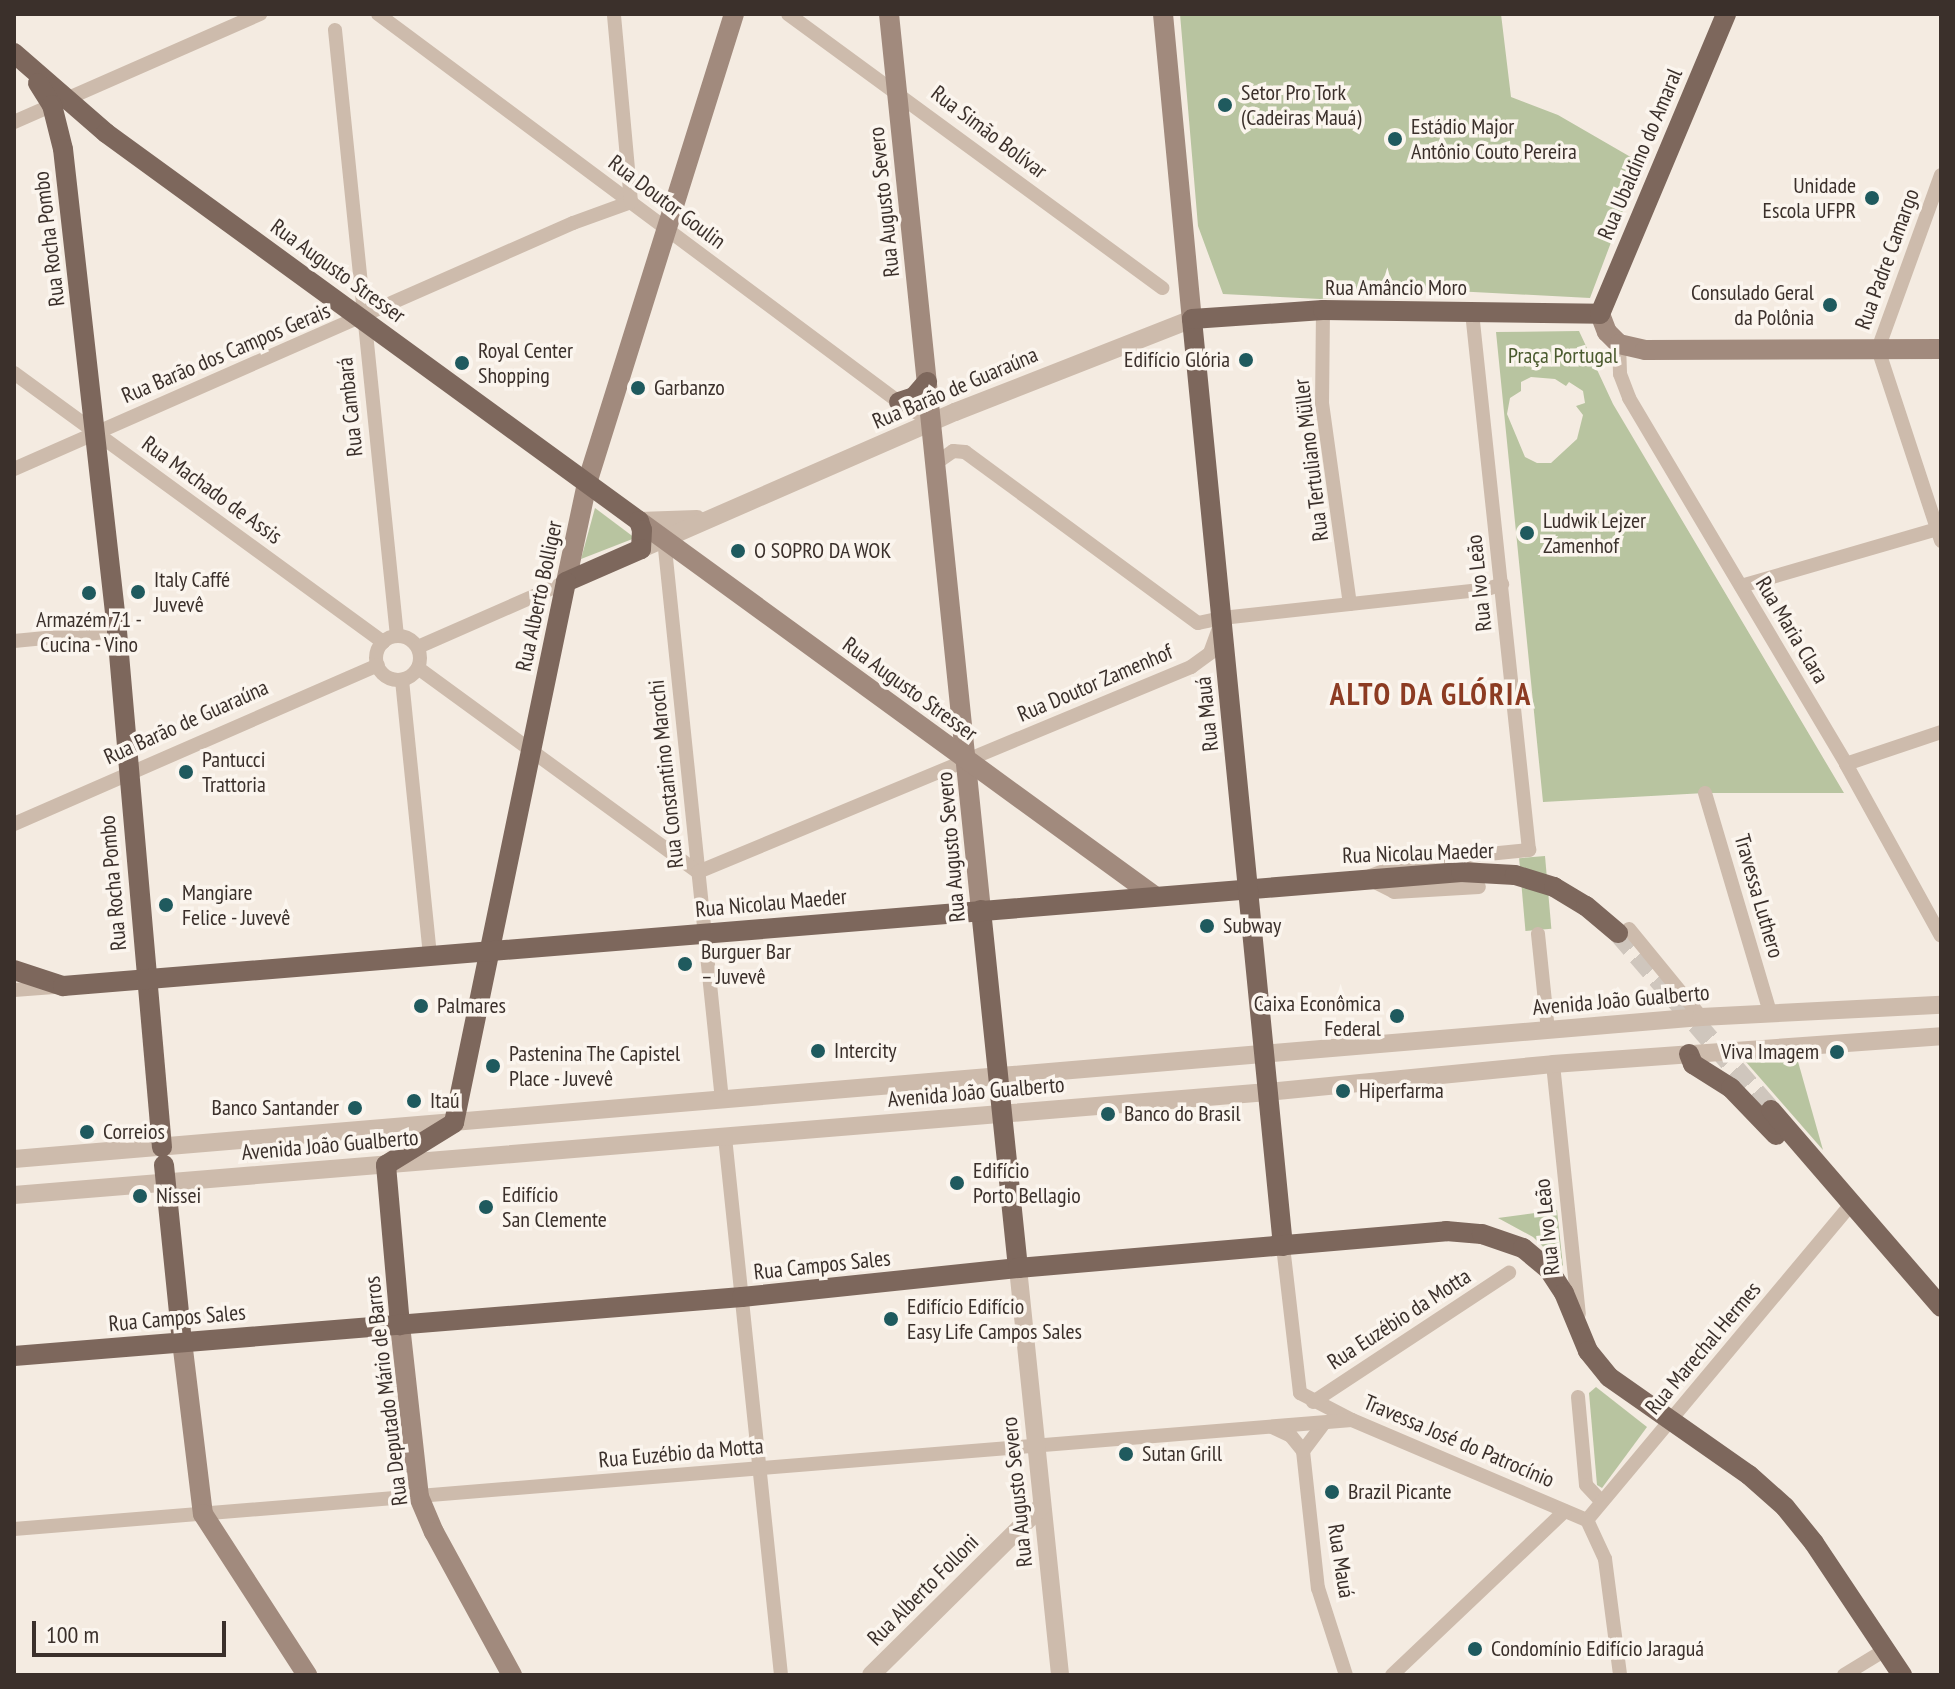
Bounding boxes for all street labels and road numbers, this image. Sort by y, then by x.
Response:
street label: Rua Ubaldino do Amaral [1592,64,1688,244]
street label: Rua Simão Bolívar [926,80,1052,184]
street label: Rua Augusto Severo [863,125,905,279]
street label: Rua Doutor Goulin [603,149,731,255]
street label: Rua Rocha Pombo [28,170,70,308]
street label: Rua Padre Camargo [1849,185,1925,333]
street label: Rua Augusto Stresser [265,213,411,329]
street label: Rua Amâncio Moro [1325,275,1467,301]
street label: Rua Barão dos Campos Gerais [118,297,334,409]
street label: Rua Barão de Guaraúna [868,341,1042,435]
street label: Rua Cambará [332,356,368,458]
street label: Rua Tertuliano Müller [1288,377,1334,543]
street label: Rua Machado de Assis [137,430,287,550]
street label: Rua Alberto Bolliger [510,518,568,674]
street label: Rua Ivo Leão [1461,533,1497,633]
street label: Rua Maria Clara [1750,572,1834,688]
street label: Rua Augusto Stresser [837,631,983,747]
street label: Rua Doutor Zamenhof [1013,638,1177,728]
street label: Rua Barão de Guaraúna [100,674,272,770]
street label: Rua Mauá [1190,675,1224,753]
street label: Rua Constantino Marochi [643,678,689,870]
street label: Rua Augusto Severo [931,770,971,924]
street label: Rua Rocha Pombo [94,814,132,952]
street label: Travessa Luthero [1729,831,1789,961]
street label: Rua Nicolau Maeder [1342,837,1494,869]
street label: Rua Nicolau Maeder [694,883,848,923]
street label: Avenida João Gualberto [1531,979,1711,1021]
street label: Avenida João Gualberto [886,1071,1066,1113]
street label: Avenida João Gualberto [240,1124,420,1166]
street label: Rua Ivo Leão [1529,1177,1565,1277]
street label: Rua Campos Sales [752,1245,892,1285]
street label: Rua Euzébio da Motta [1323,1263,1475,1375]
street label: Rua Deputado Mário de Barros [359,1275,413,1507]
street label: Rua Marechal Hermes [1640,1276,1766,1420]
street label: Rua Campos Sales [107,1299,247,1337]
street label: Travessa José do Patrocínio [1360,1389,1558,1493]
street label: Rua Augusto Severo [996,1415,1038,1569]
street label: Rua Euzébio da Motta [598,1433,764,1473]
street label: Rua Mauá [1322,1522,1360,1600]
street label: Rua Alberto Folloni [862,1529,984,1651]

